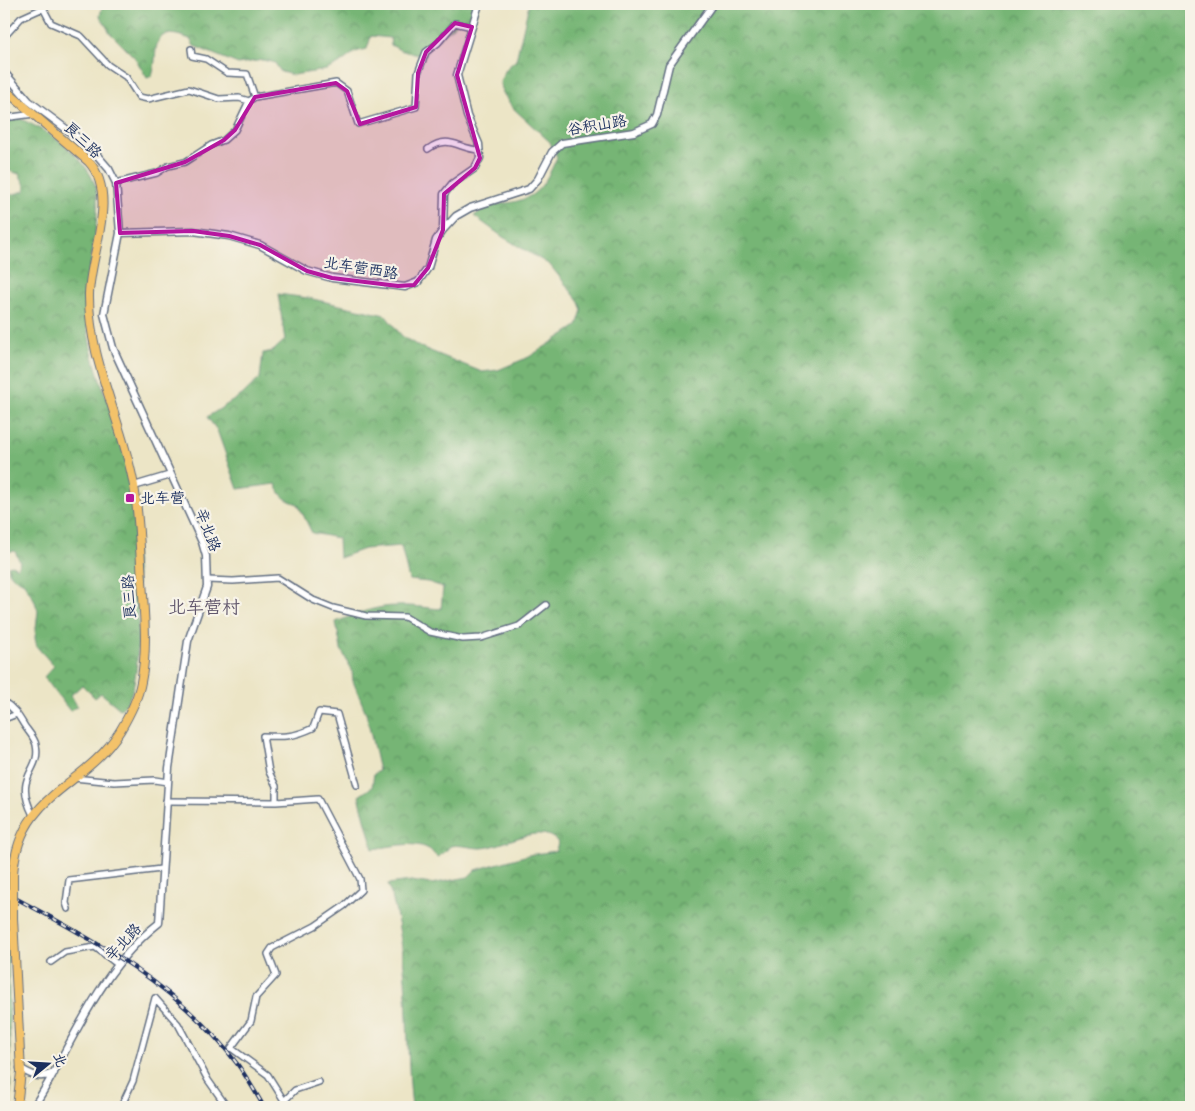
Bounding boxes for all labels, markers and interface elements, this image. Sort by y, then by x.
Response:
street label: 谷积山路 [566,110,628,139]
street label: 良三路 [61,117,106,162]
street label: 北车营西路 [323,252,400,283]
place label: 北车营 [140,488,185,507]
marker: 北车营 [124,492,136,504]
street label: 辛北路 [192,505,225,554]
street label: 良三路 [118,574,139,620]
district label: 北车营村 [168,595,240,618]
street label: 辛北路 [100,919,145,965]
north arrow [22,1038,72,1088]
text: 北 [50,1051,71,1069]

